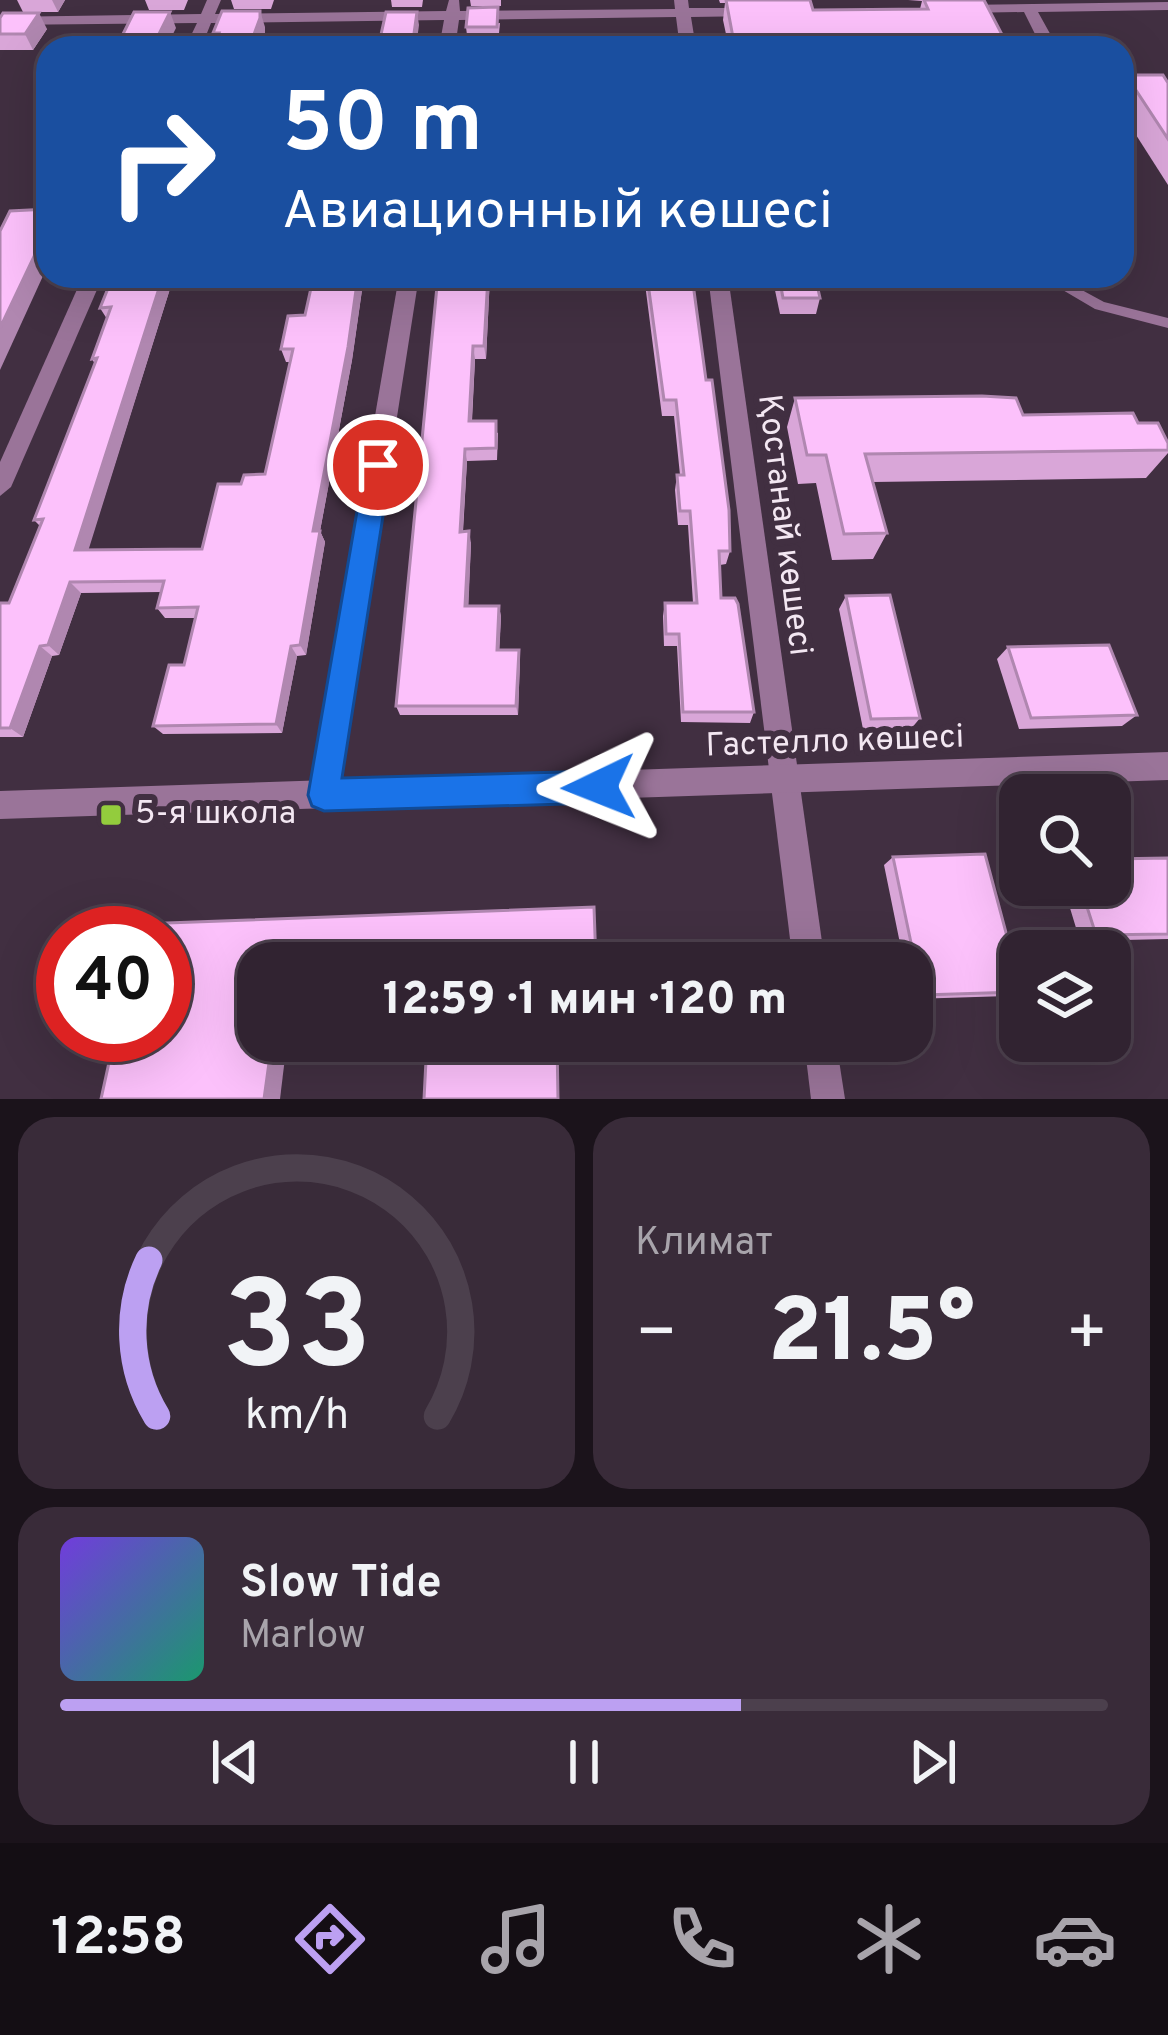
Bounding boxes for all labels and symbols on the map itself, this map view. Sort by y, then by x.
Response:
street label: Қостанай көшесі [746,392,820,658]
pin [327,414,429,516]
street label: Гастелло көшесі [705,718,965,768]
position arrow [536,724,662,850]
place label: 5-я школа [135,794,296,836]
marker: 5-я школа [98,802,124,828]
speed limit sign: 40 [36,906,192,1062]

